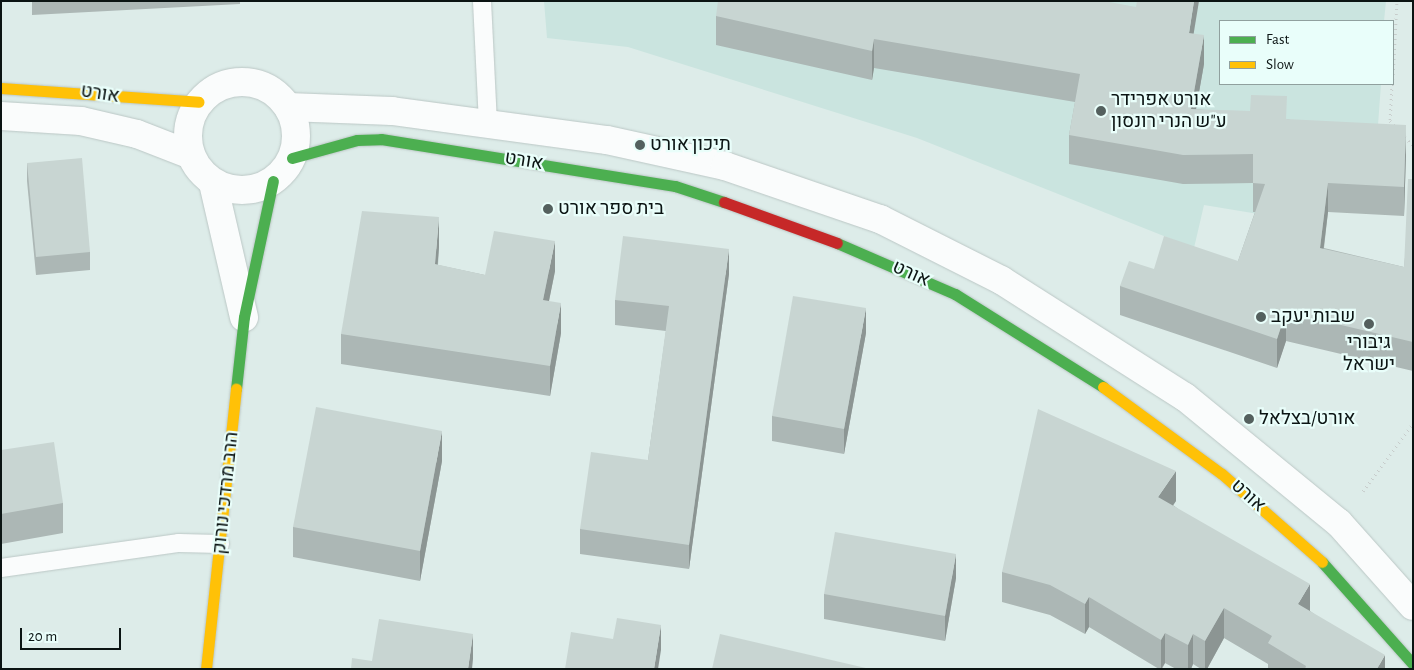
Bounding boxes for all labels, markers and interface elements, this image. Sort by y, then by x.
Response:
legend [1219,20,1394,85]
text: Fast [1266,32,1289,47]
text: Slow [1266,57,1294,72]
street label: אורט [79,80,121,108]
place label: אורט אפרידר ע"ש הנרי רונסון [1111,89,1227,133]
marker: אורט אפרידר ע"ש הנרי רונסון [1095,105,1107,117]
place label: תיכון אורט [650,134,731,156]
marker: תיכון אורט [634,139,646,151]
street label: אורט [503,147,545,175]
place label: בית ספר אורט [558,198,664,220]
marker: בית ספר אורט [542,203,554,215]
street label: אורט [889,256,933,292]
place label: שבות יעקב [1271,306,1355,328]
marker: שבות יעקב [1255,311,1267,323]
marker: גיבורי ישראל [1363,318,1375,330]
place label: גיבורי ישראל [1343,332,1395,376]
place label: אורט/בצלאל [1259,408,1355,430]
marker: אורט/בצלאל [1243,413,1255,425]
street label: הרב מרדכי נורוק [208,431,244,555]
street label: אורט [1226,475,1270,517]
scale bar [22,618,124,650]
text: 20 m [28,629,57,644]

